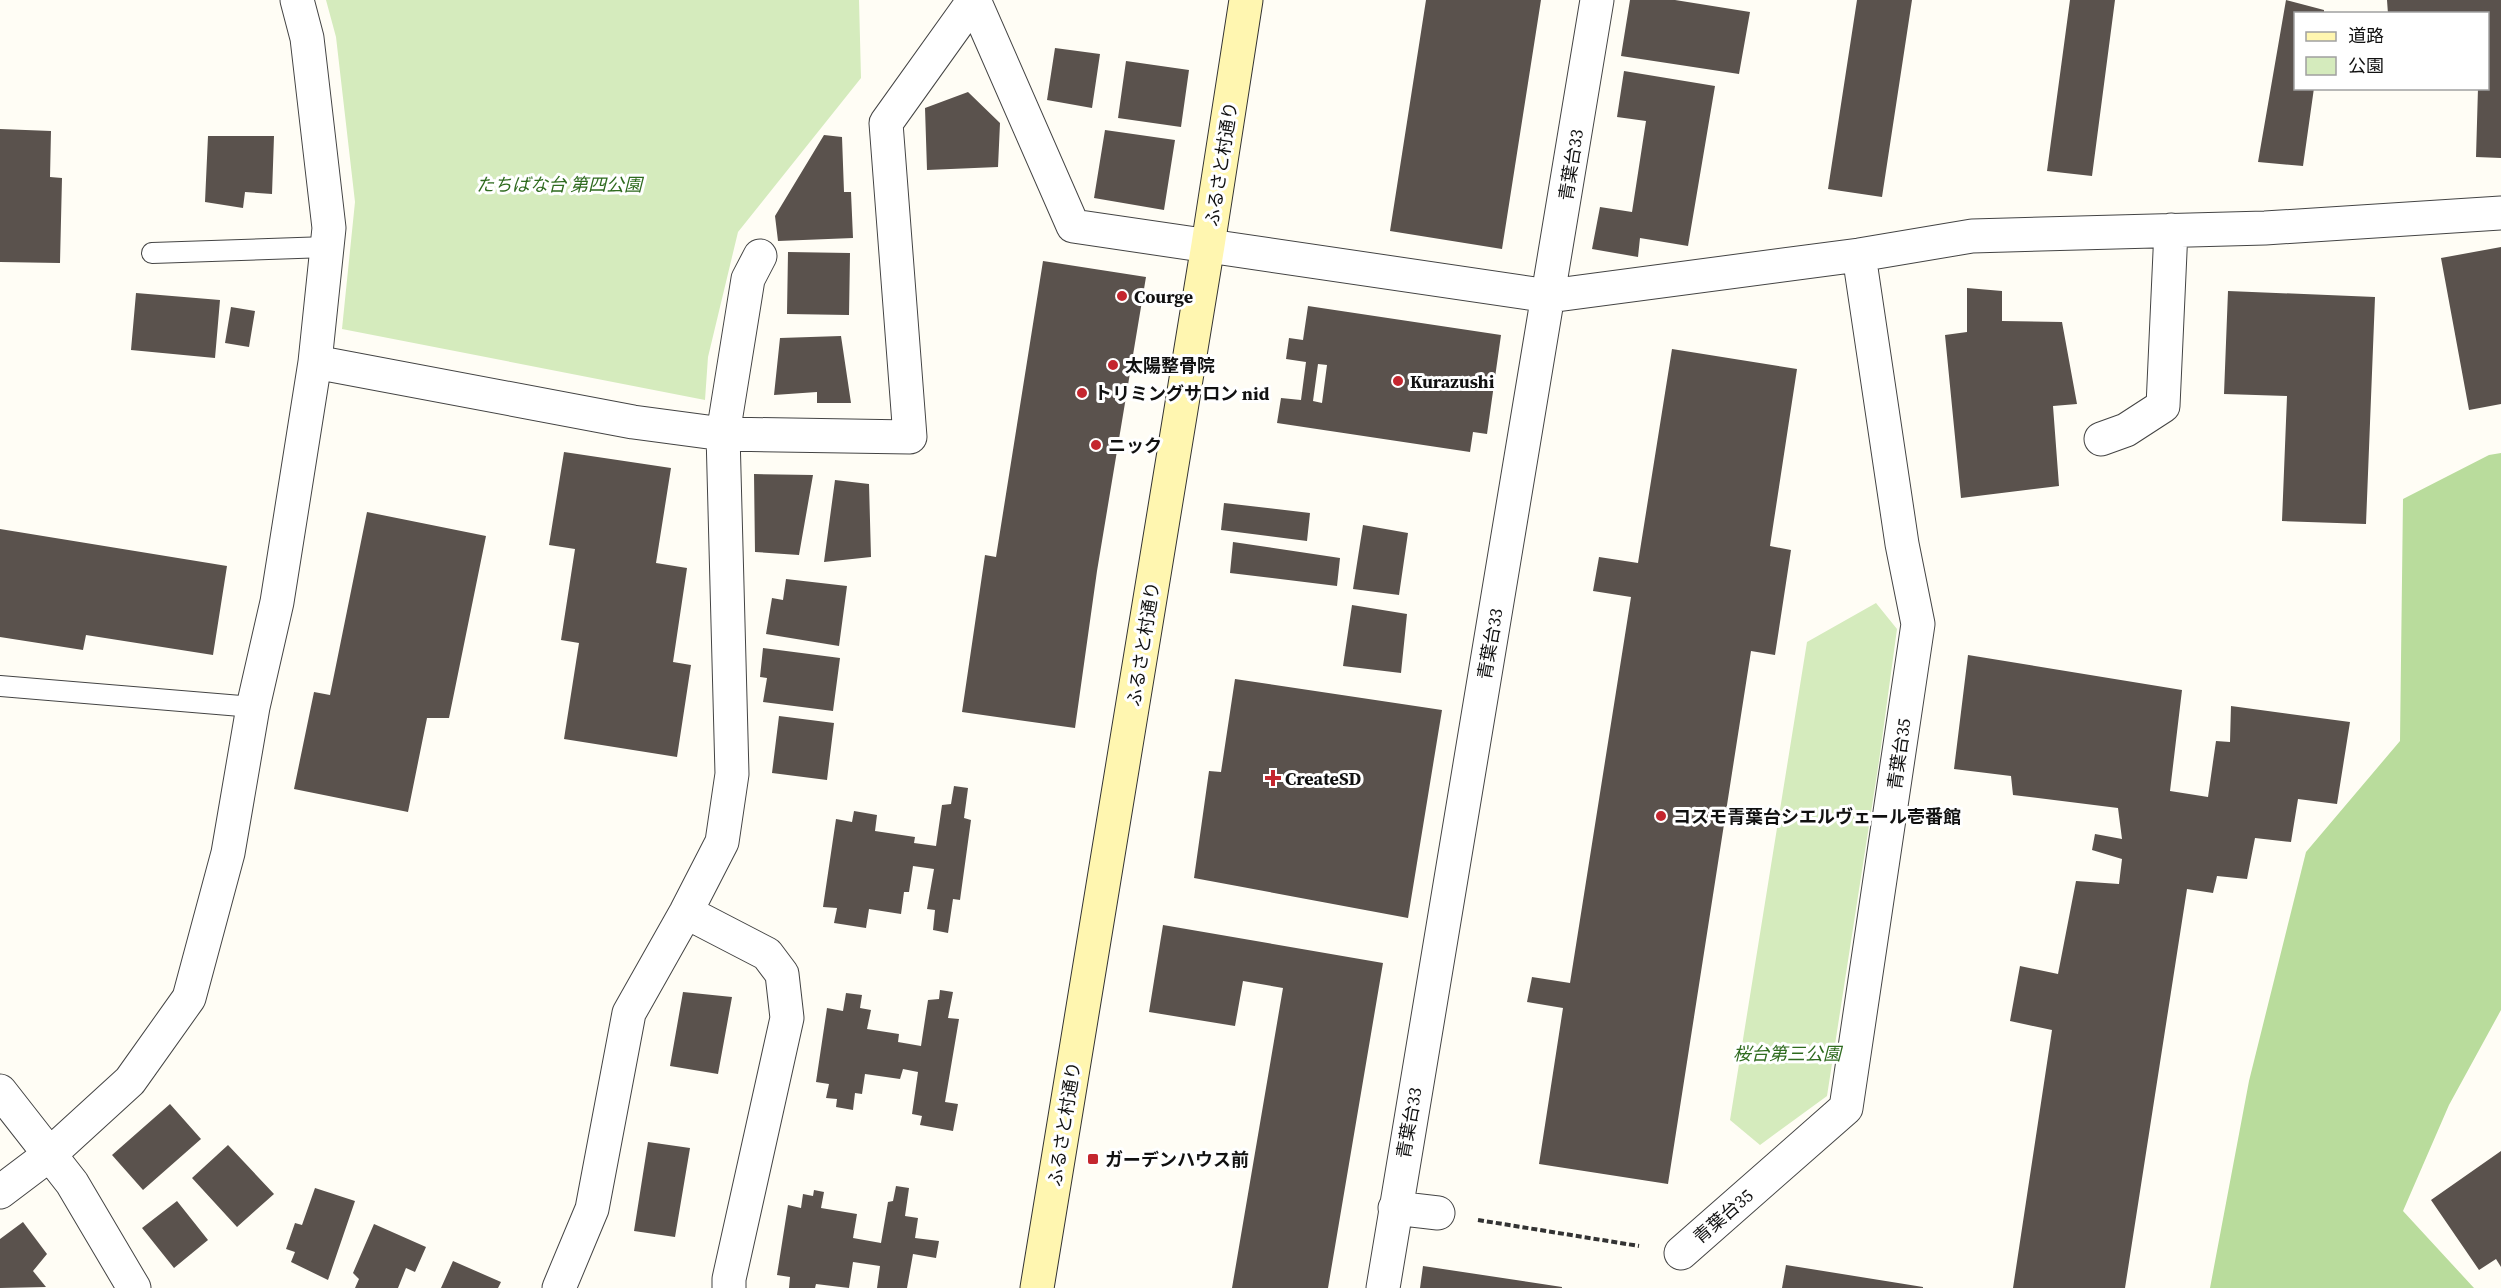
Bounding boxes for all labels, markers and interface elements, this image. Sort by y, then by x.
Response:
legend [2294,12,2489,90]
text: 道路 [2348,23,2384,48]
text: 公園 [2348,53,2384,78]
street label: ふるさと村通り [1199,100,1243,228]
street label: 青葉台33 [1553,127,1589,203]
park label: たちばな台 第四公園 [476,172,645,197]
place label: Courge [1134,284,1193,309]
marker: Courge [1115,289,1129,303]
place label: 太陽整骨院 [1125,353,1215,378]
marker: 太陽整骨院 [1106,358,1120,372]
place label: Kurazushi [1410,369,1495,394]
marker: Kurazushi [1391,374,1405,388]
place label: トリミングサロン nid [1094,381,1270,406]
marker: トリミングサロン nid [1075,386,1089,400]
place label: ニック [1108,433,1162,458]
marker: ニック [1089,438,1103,452]
street label: ふるさと村通り [1121,580,1165,708]
street label: 青葉台33 [1471,606,1509,682]
street label: 青葉台35 [1882,717,1916,791]
place label: CreateSD [1285,766,1362,791]
marker: CreateSD [1266,771,1280,785]
place label: コスモ青葉台シエルヴェール壱番館 [1673,804,1961,829]
marker: コスモ青葉台シエルヴェール壱番館 [1654,809,1668,823]
park label: 桜台第三公園 [1733,1041,1844,1066]
street label: ふるさと村通り [1042,1060,1086,1188]
street label: 青葉台33 [1390,1085,1428,1161]
place label: ガーデンハウス前 [1105,1147,1249,1172]
marker: ガーデンハウス前 [1086,1152,1100,1166]
street label: 青葉台35 [1688,1183,1758,1249]

